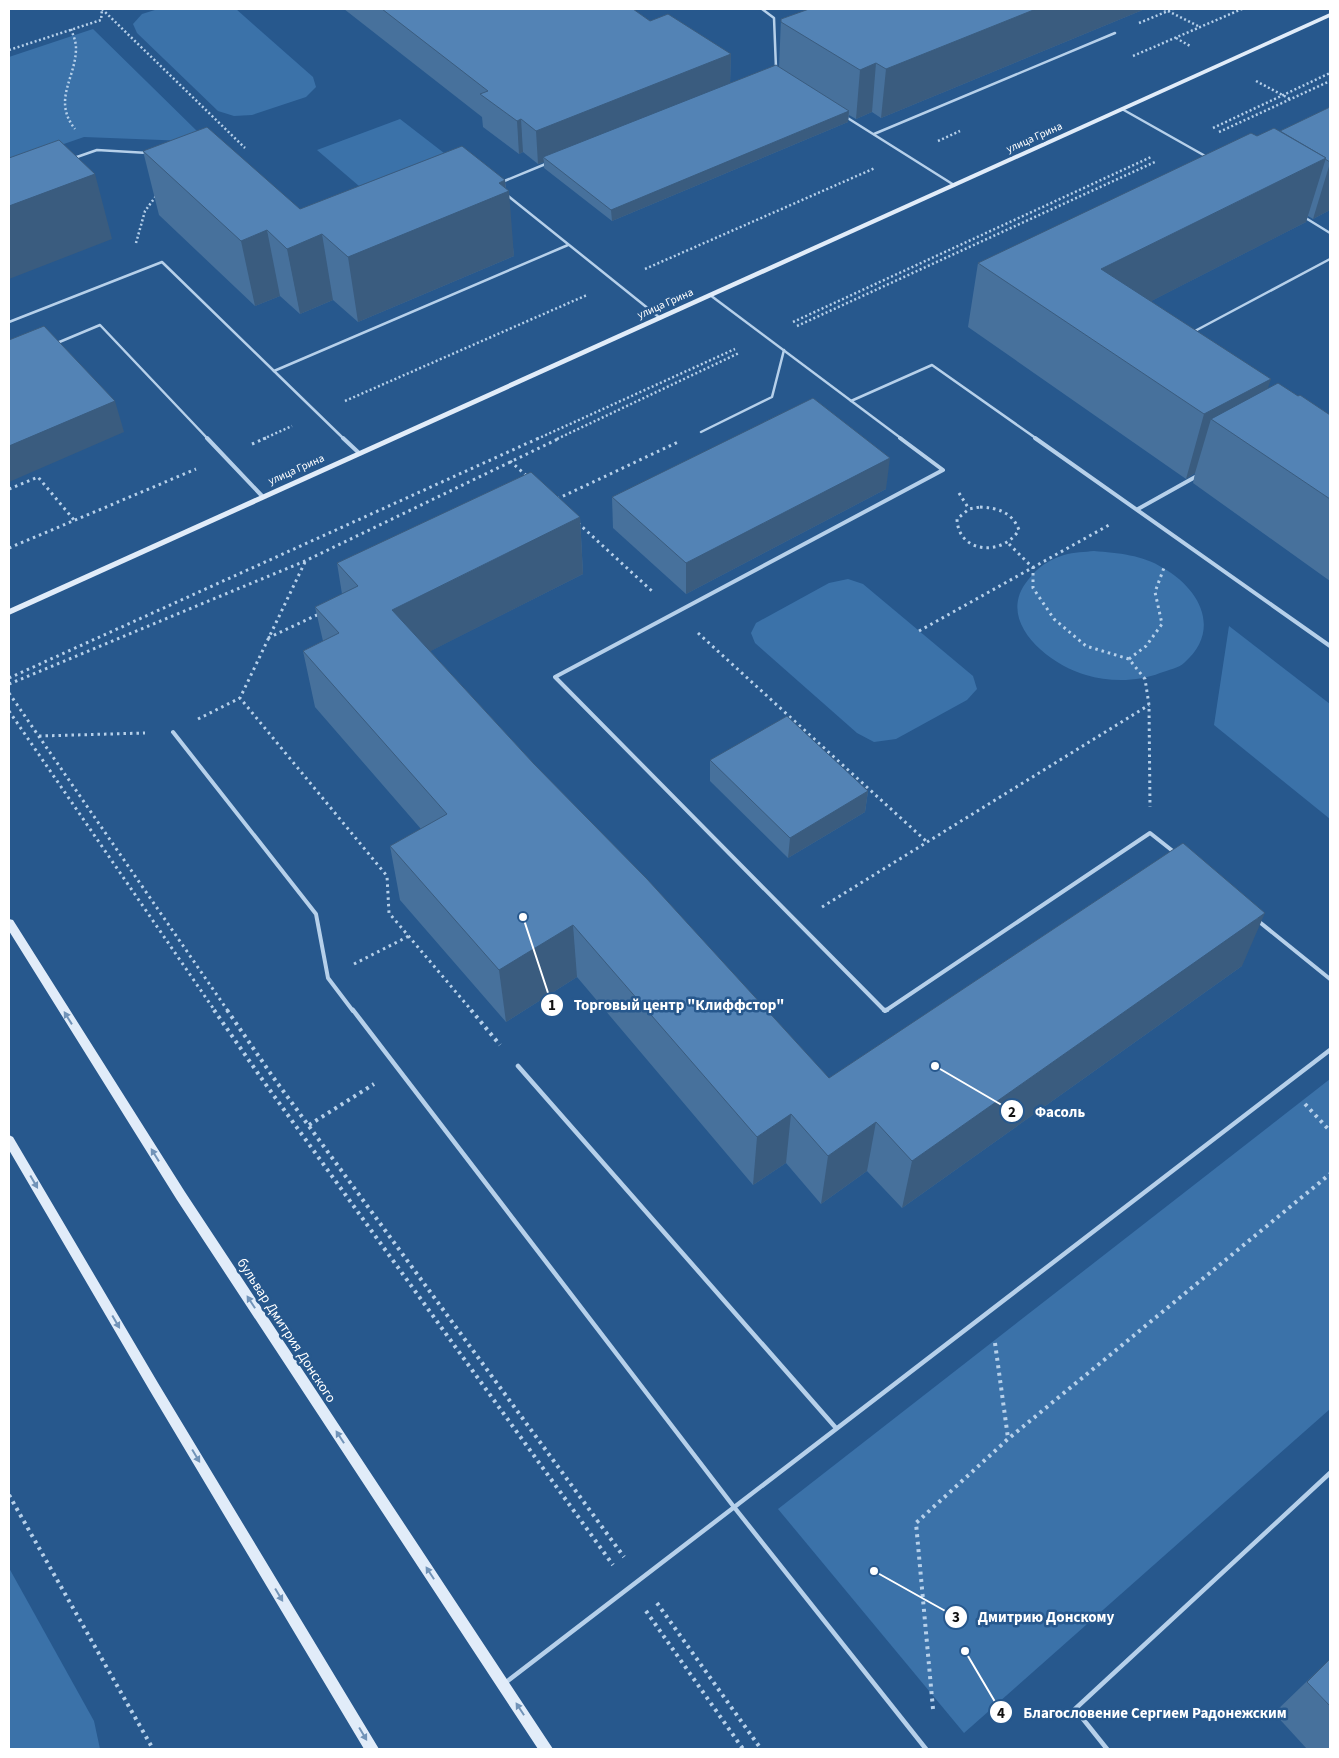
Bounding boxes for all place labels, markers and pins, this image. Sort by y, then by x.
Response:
callout: Торговый центр "Клиффстор" [539,990,795,1020]
callout: Фасоль [1000,1096,1095,1126]
callout: Дмитрию Донскому [943,1602,1125,1632]
callout: Благословение Сергием Радонежским [988,1697,1297,1727]

